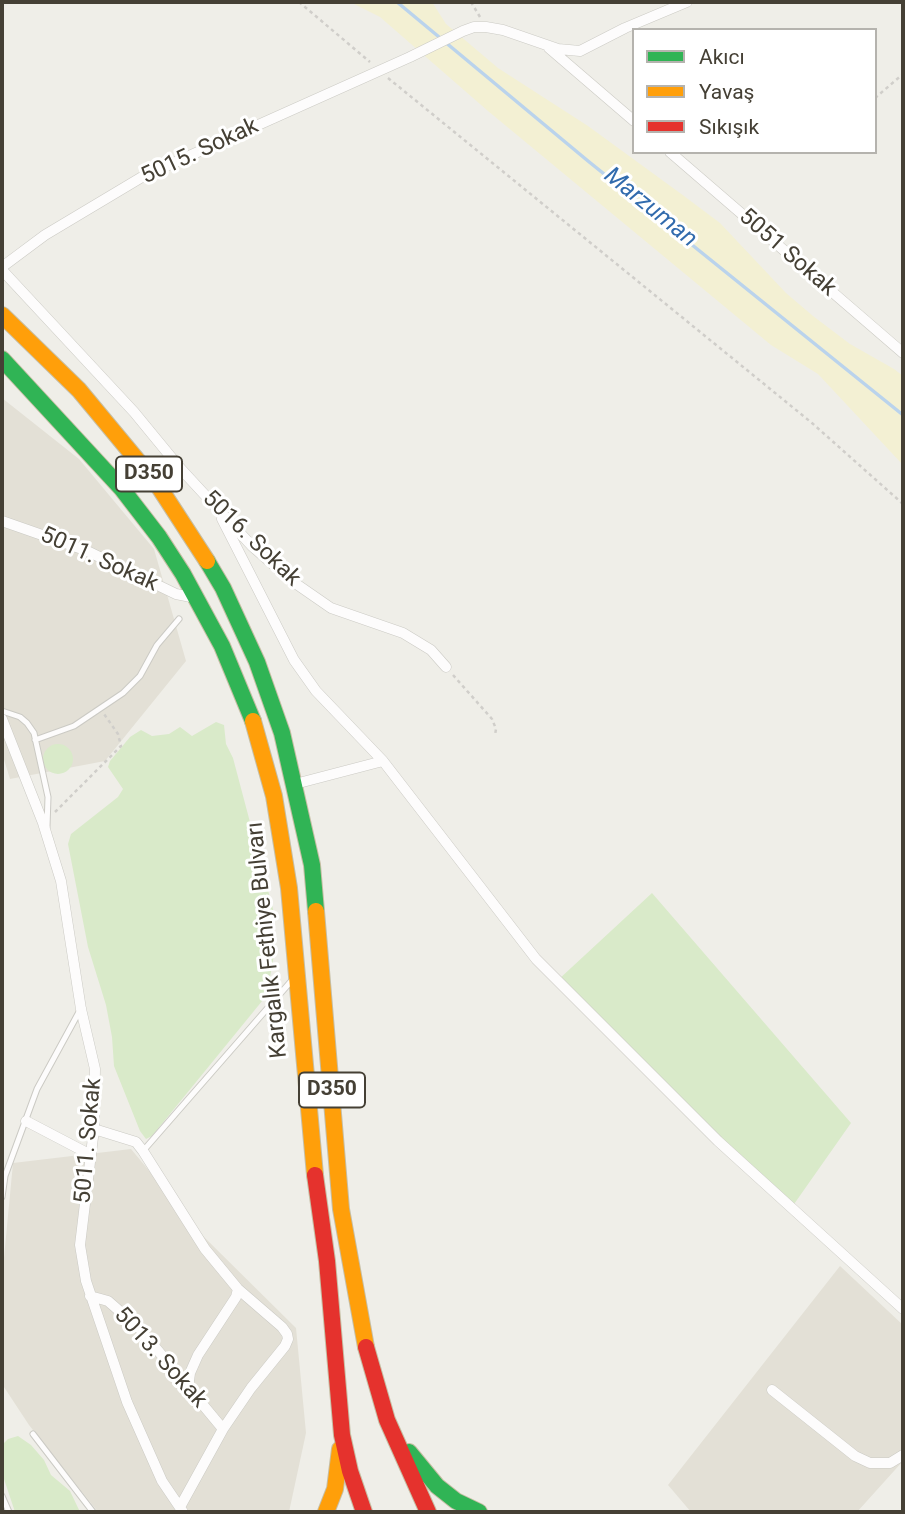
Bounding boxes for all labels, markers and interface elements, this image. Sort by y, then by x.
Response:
legend [632,28,877,154]
text: Akıcı [699,45,745,69]
text: Yavaş [699,80,754,104]
street label: 5015. Sokak [137,113,263,191]
text: Sıkışık [699,115,759,139]
water label: Marzuman [598,162,702,254]
street label: 5051 Sokak [733,203,841,303]
road number: D350 [116,456,182,491]
street label: 5016. Sokak [196,485,306,593]
street label: 5011. Sokak [36,522,162,598]
street label: Kargalık Fethiye Bulvarı [242,821,294,1059]
road number: D350 [299,1072,365,1108]
street label: 5011. Sokak [70,1077,108,1205]
street label: 5013. Sokak [108,1302,212,1414]

